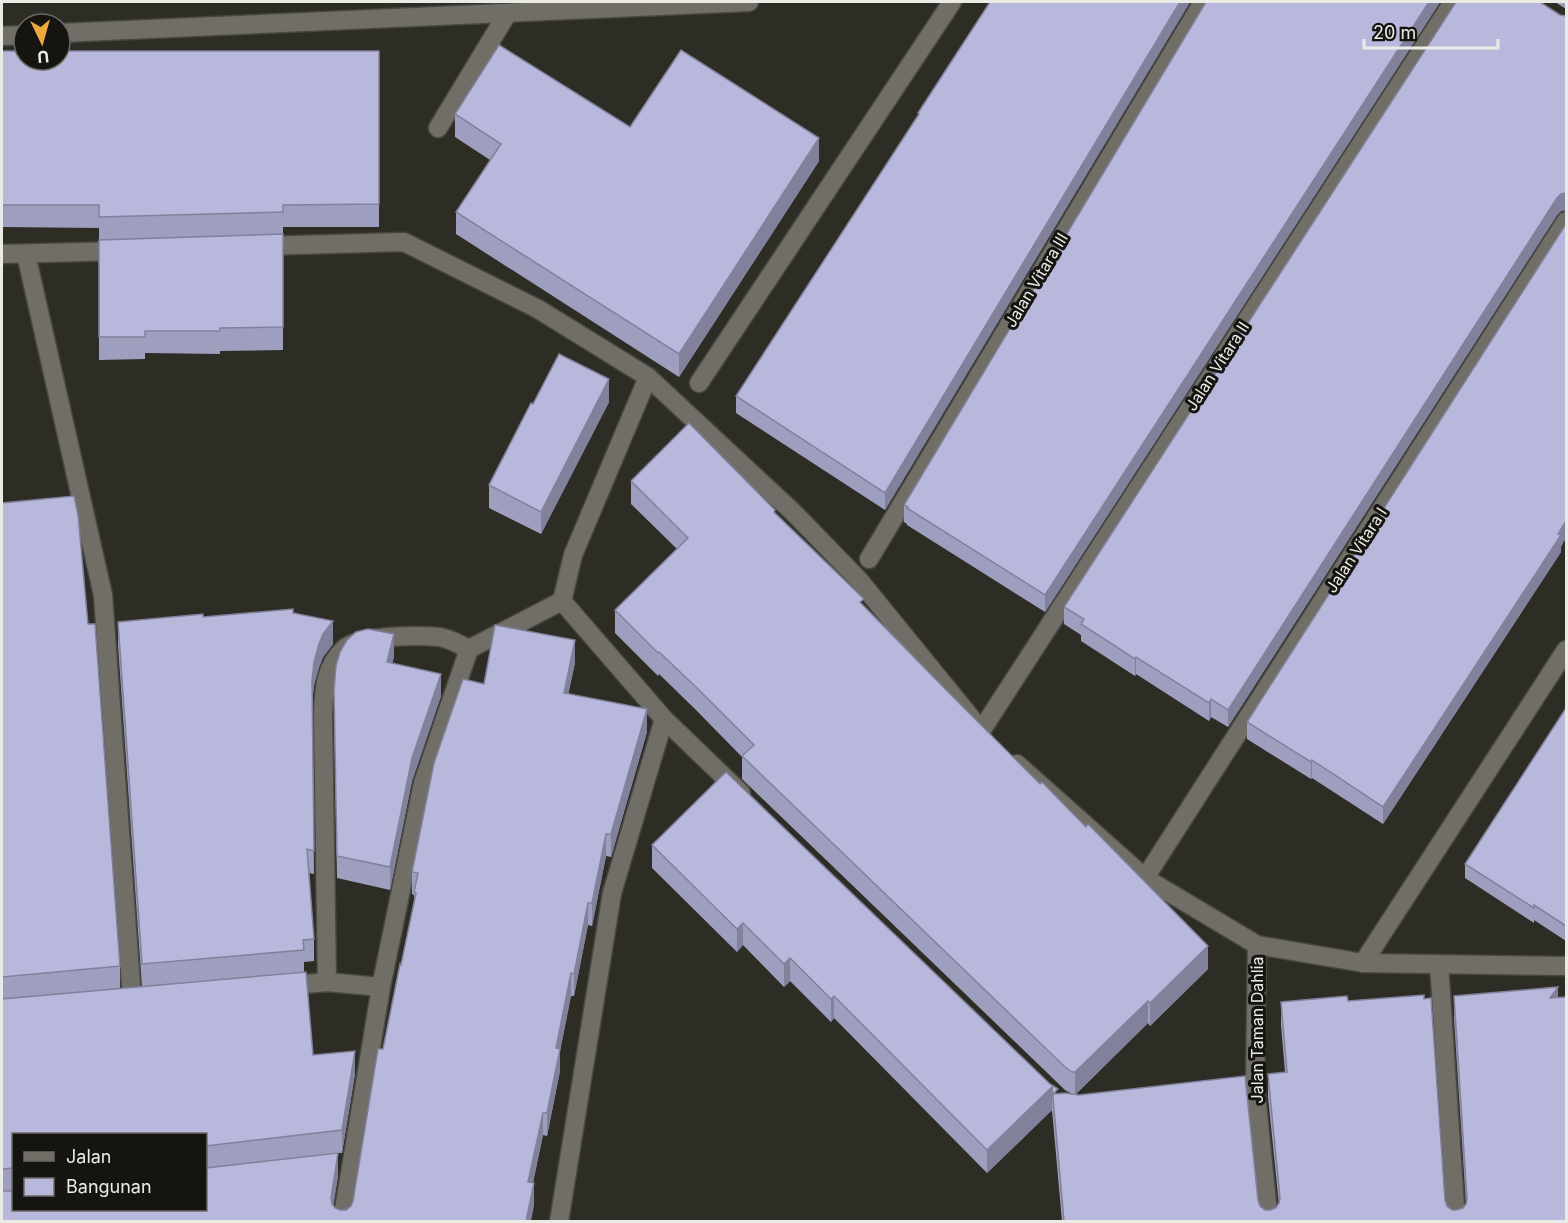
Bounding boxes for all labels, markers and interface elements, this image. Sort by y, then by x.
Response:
north arrow [12,12,72,72]
scale bar [1364,12,1498,50]
text: 20 m [1373,22,1416,43]
text: U [37,46,50,67]
street label: Jalan Vitara III [1000,229,1072,331]
street label: Jalan Vitara II [1181,318,1253,414]
street label: Jalan Vitara I [1321,503,1391,597]
street label: Jalan Taman Dahlia [1247,957,1267,1103]
legend [12,1133,207,1211]
text: Jalan [66,1146,111,1167]
text: Bangunan [66,1176,152,1197]

